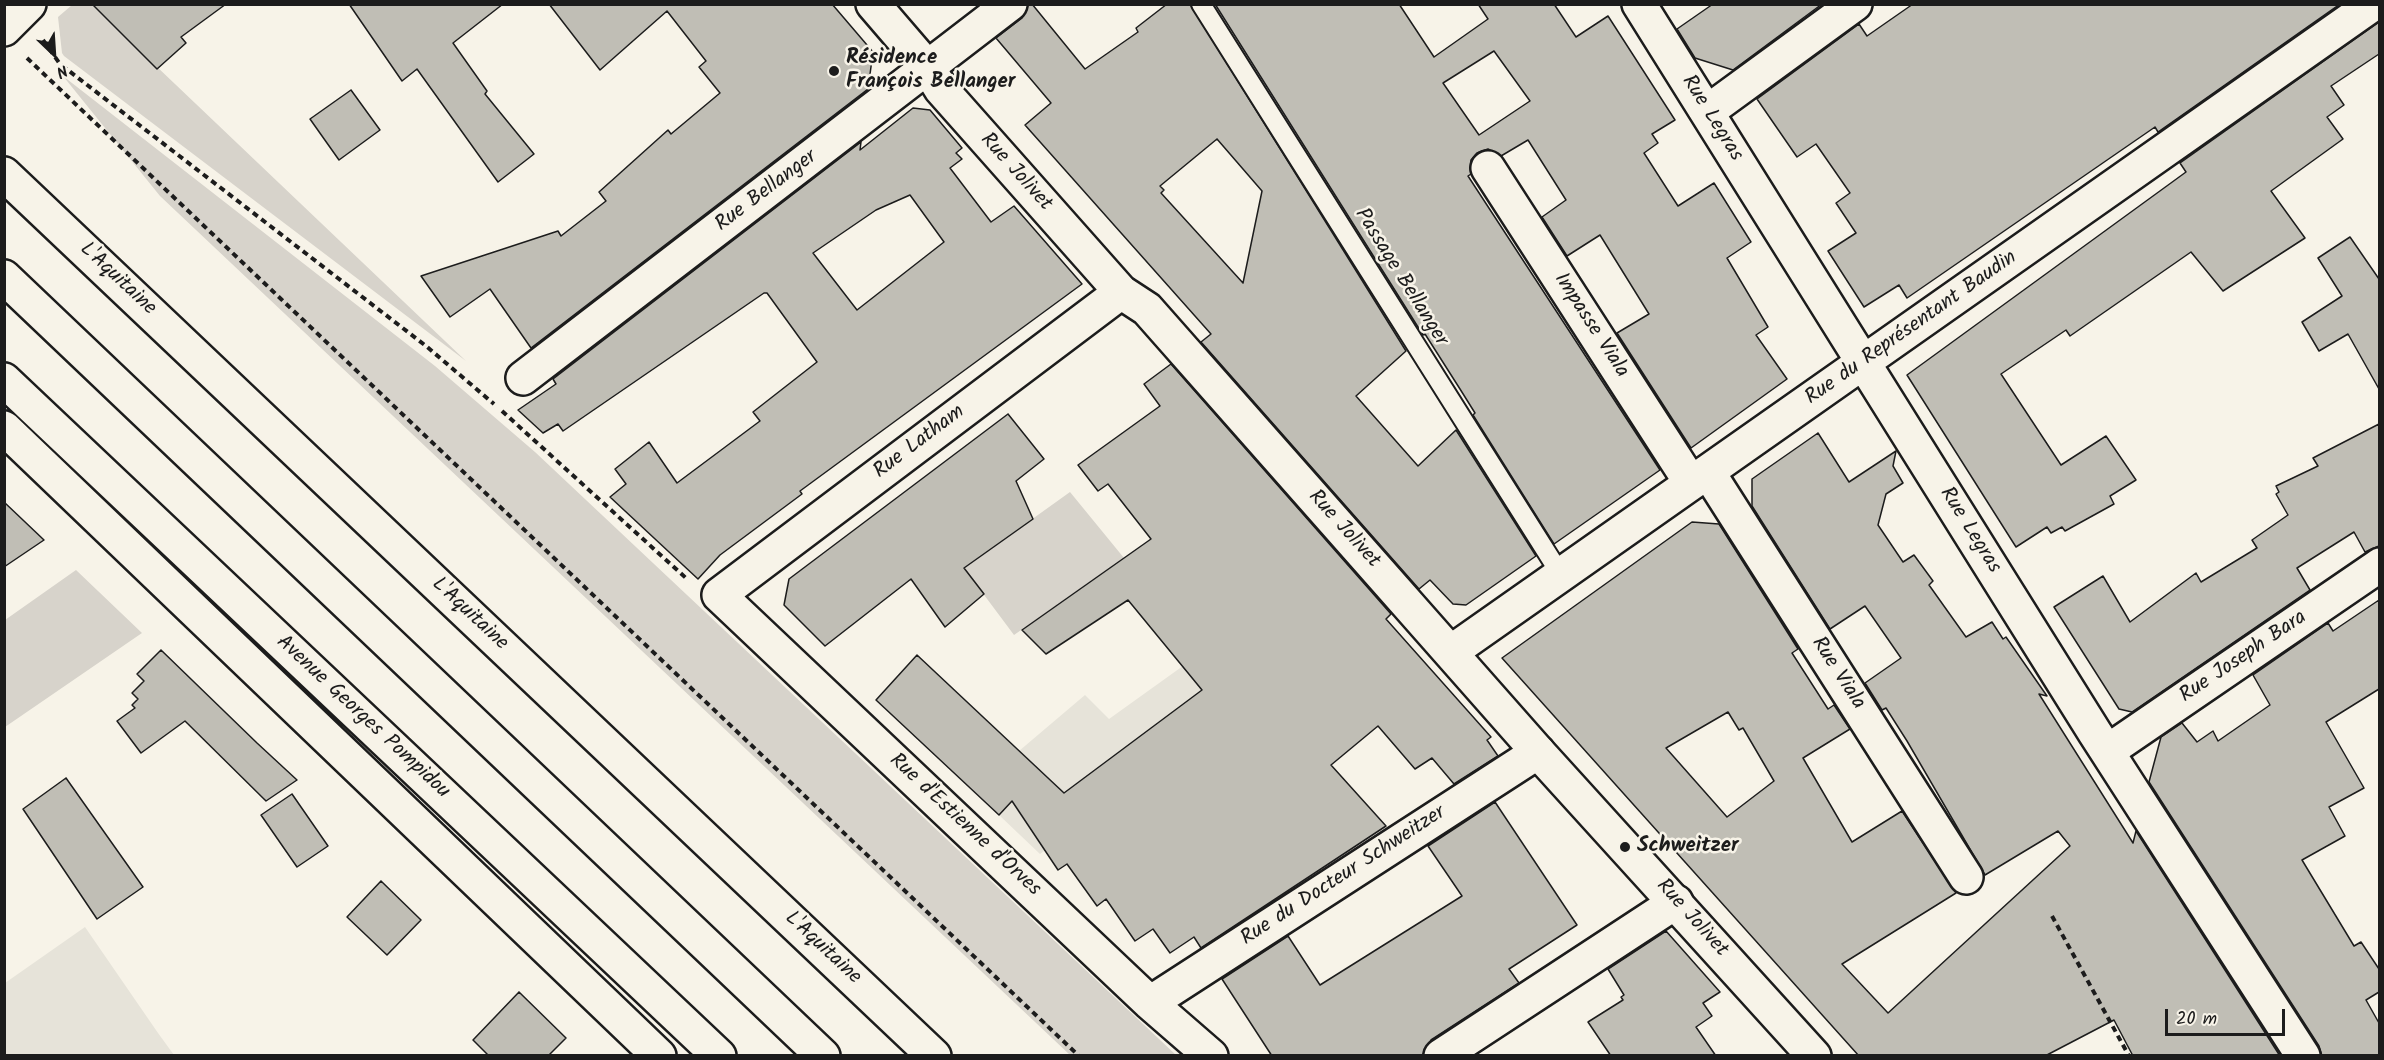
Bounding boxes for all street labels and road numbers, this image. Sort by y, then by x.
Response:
street label: Rue Legras [1675,71,1747,167]
street label: Rue Jolivet [973,129,1057,217]
street label: Rue Bellanger [711,146,823,238]
street label: Passage Bellanger [1348,205,1452,351]
street label: L'Aquitaine [73,238,161,322]
street label: Rue du Représentant Baudin [1801,246,2023,412]
street label: Impasse Viala [1547,269,1633,383]
street label: Rue Latham [869,401,971,485]
street label: Rue Legras [1933,483,2005,579]
street label: Rue Jolivet [1301,486,1385,574]
street label: L'Aquitaine [425,573,513,657]
street label: Rue Joseph Bara [2176,606,2312,710]
street label: Avenue Georges Pompidou [270,631,454,805]
street label: Rue Viala [1804,633,1870,715]
street label: Rue d'Estienne d'Orves [883,749,1045,903]
street label: Rue du Docteur Schweitzer [1237,801,1451,953]
street label: Rue Jolivet [1649,875,1733,963]
street label: L'Aquitaine [778,907,866,991]

